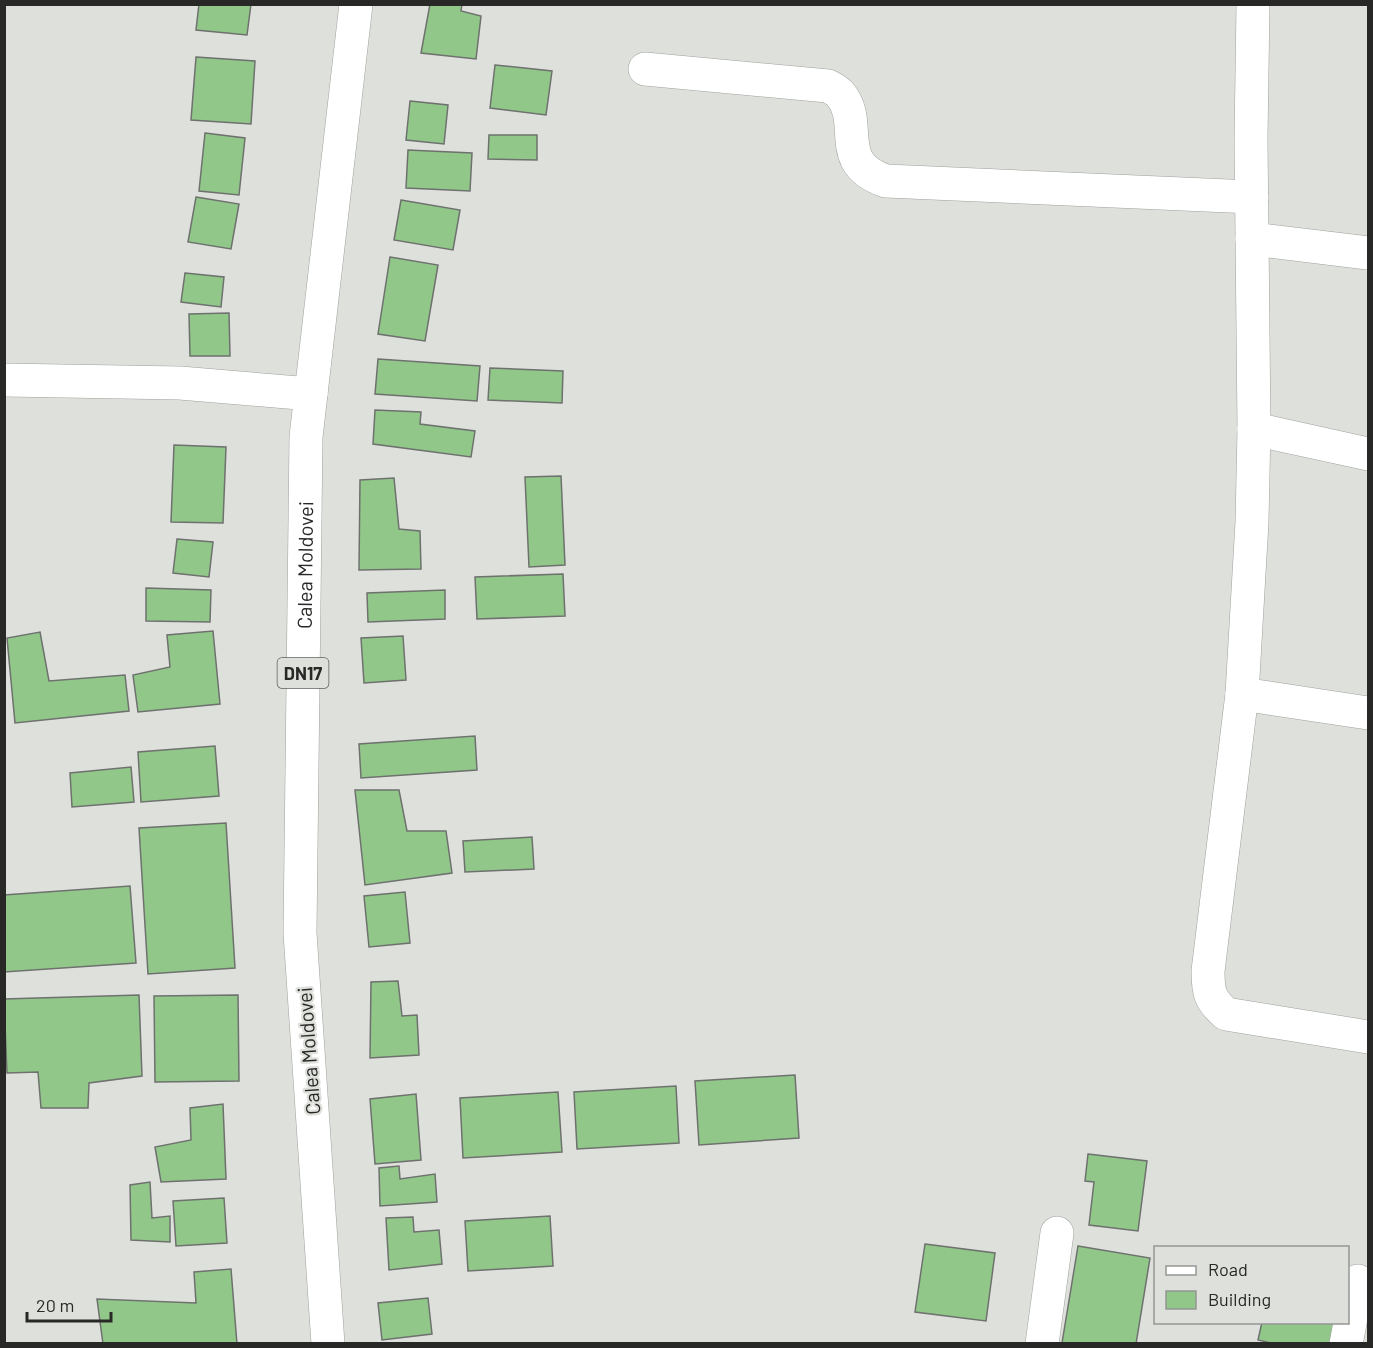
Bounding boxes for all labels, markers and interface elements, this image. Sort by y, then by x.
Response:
street label: Calea Moldovei [292,501,317,629]
road number: DN17 [278,658,328,688]
street label: Calea Moldovei [292,986,324,1116]
legend [1154,1246,1349,1324]
text: Road [1208,1258,1248,1280]
scale bar [27,1285,111,1323]
text: Building [1208,1288,1271,1310]
text: 20 m [36,1294,74,1316]

